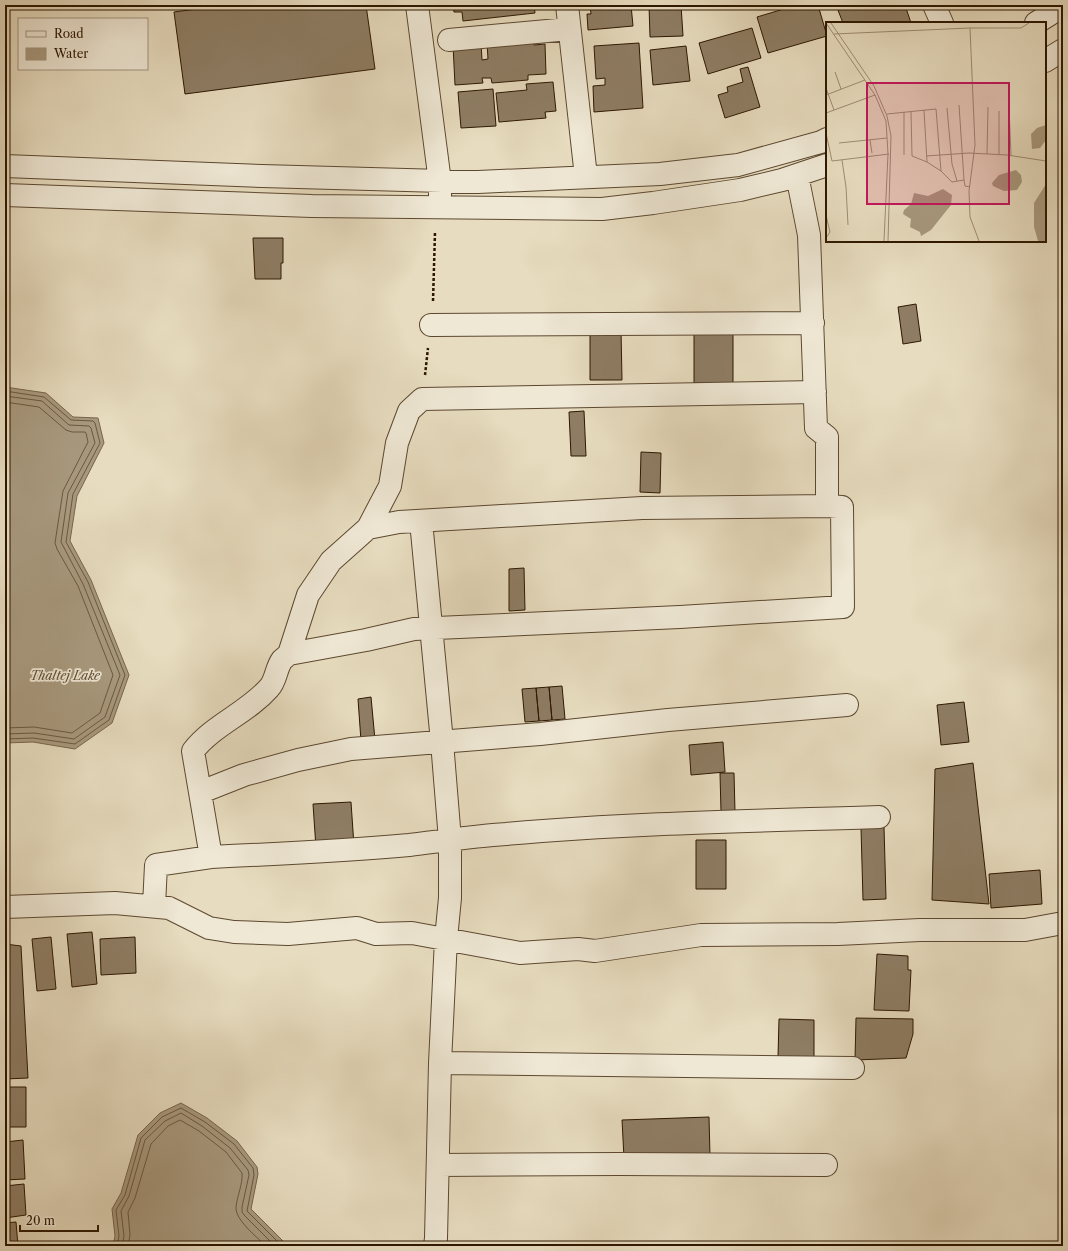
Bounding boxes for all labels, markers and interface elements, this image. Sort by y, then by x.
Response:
legend [18,18,148,70]
inset map [826,22,1046,242]
text: Road [54,26,84,41]
text: Water [53,46,88,61]
water label: Thaltej Lake [30,668,101,683]
scale bar [20,1207,98,1233]
text: 20 m [26,1213,55,1228]

